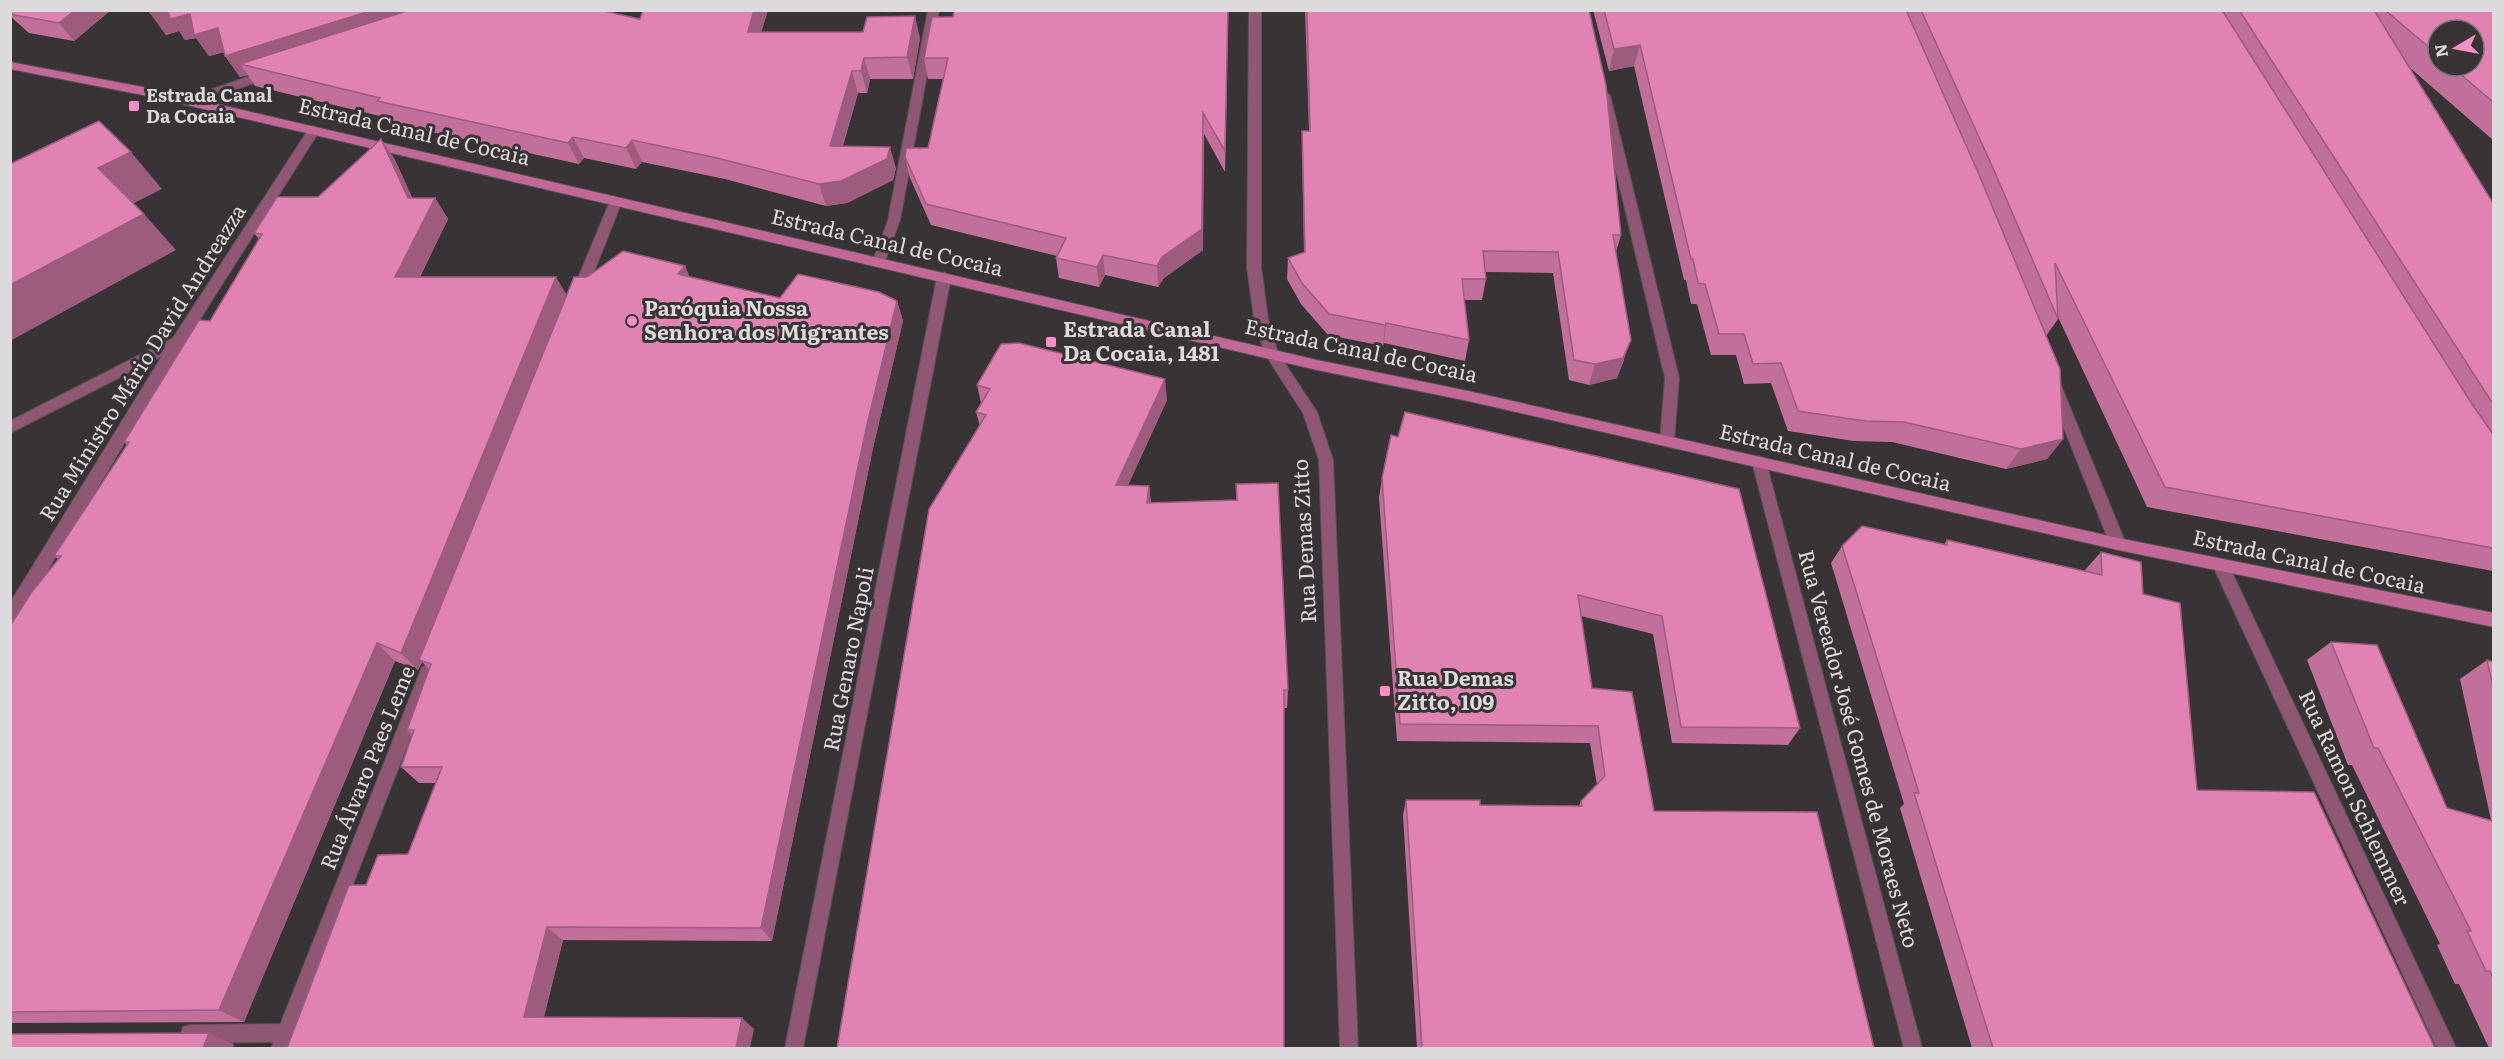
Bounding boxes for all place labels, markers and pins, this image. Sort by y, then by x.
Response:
place label: Estrada Canal Da Cocaia [146,81,273,129]
marker: Estrada Canal Da Cocaia [127,99,141,113]
place label: Paróquia Nossa Senhora dos Migrantes [644,291,889,346]
place label: Estrada Canal Da Cocaia, 1481 [1063,312,1220,367]
marker: Paróquia Nossa Senhora dos Migrantes [625,314,639,328]
marker: Estrada Canal Da Cocaia, 1481 [1044,335,1058,349]
place label: Rua Demas Zitto, 109 [1397,661,1514,716]
marker: Rua Demas Zitto, 109 [1378,684,1392,698]

